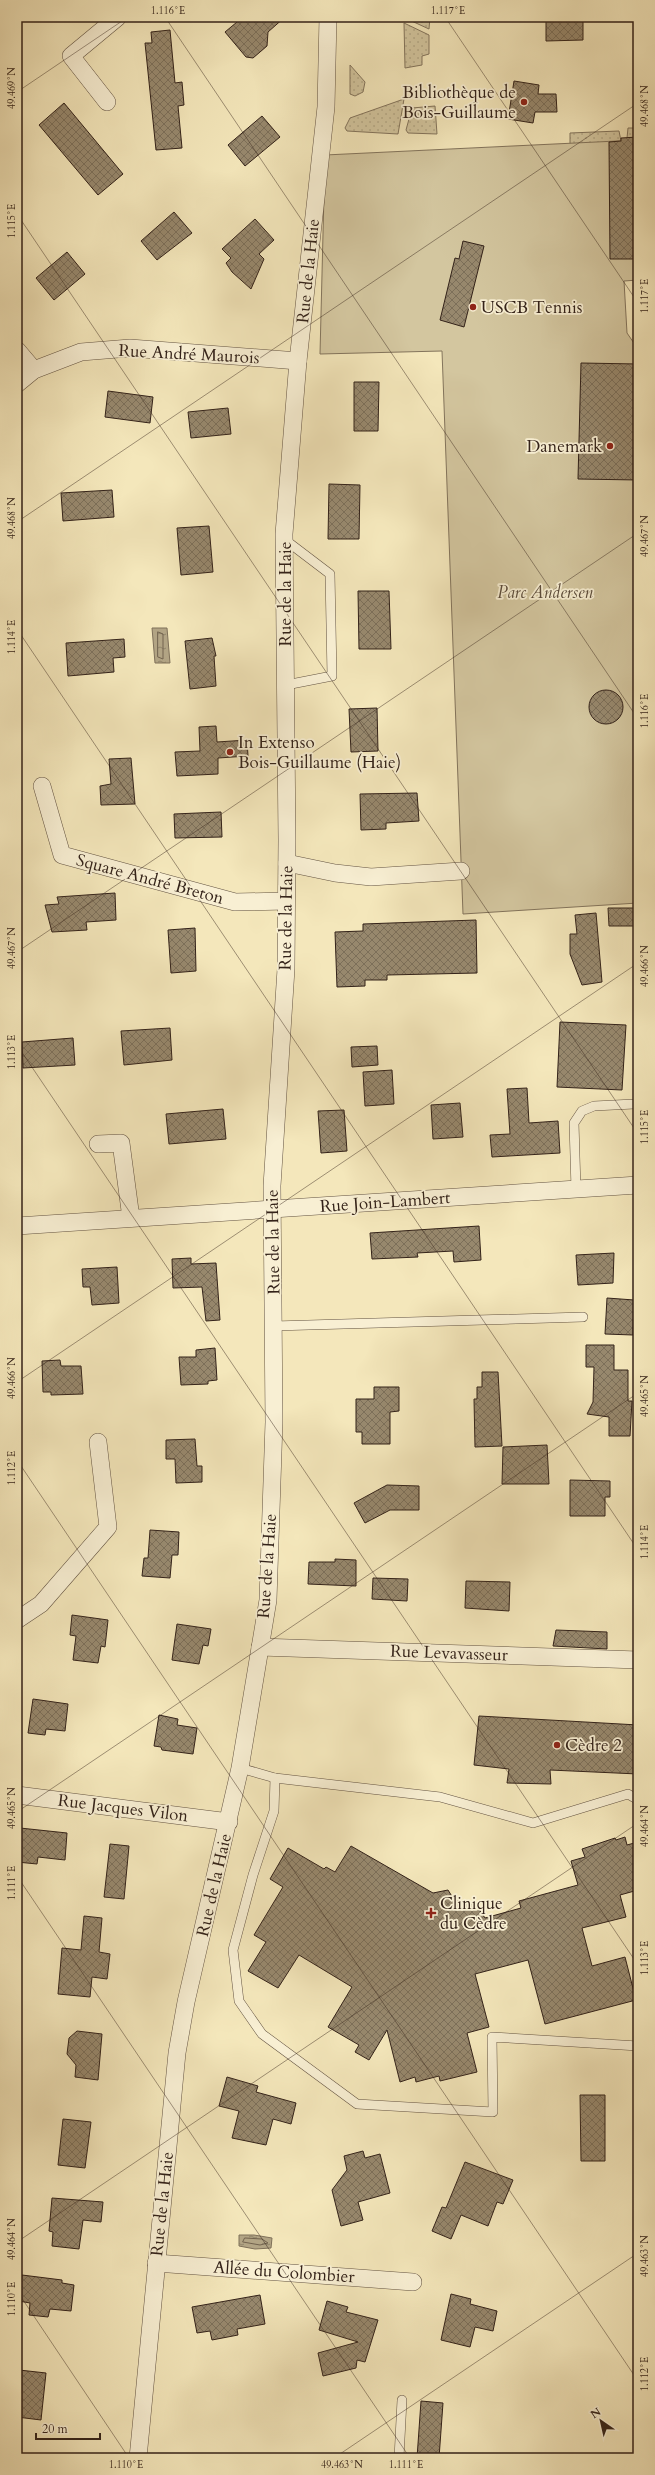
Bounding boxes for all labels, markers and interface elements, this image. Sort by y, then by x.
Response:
text: 1.116°E [151,4,185,18]
text: 1.117°E [431,4,465,18]
text: 49.469°N [5,67,19,109]
place label: Bibliothèque de Bois-Guillaume [402,81,516,124]
text: 49.468°N [638,85,652,127]
marker: Bibliothèque de Bois-Guillaume [519,97,529,107]
text: 1.115°E [5,204,19,238]
street label: Rue de la Haie [291,218,325,324]
text: 1.117°E [638,279,652,313]
place label: USCB Tennis [481,296,583,319]
marker: USCB Tennis [468,302,478,312]
street label: Rue André Maurois [118,339,260,369]
place label: Danemark [526,435,603,458]
marker: Danemark [605,441,615,451]
text: 49.468°N [5,497,19,539]
text: 49.467°N [638,515,652,557]
street label: Rue de la Haie [274,541,297,647]
park label: Parc Andersen [497,581,594,604]
text: 1.114°E [5,620,19,654]
text: 1.116°E [638,694,652,728]
place label: In Extenso Bois-Guillaume (Haie) [238,731,401,774]
marker: In Extenso Bois-Guillaume (Haie) [225,747,235,757]
street label: Square André Breton [74,848,227,910]
street label: Rue de la Haie [274,865,298,971]
text: 49.467°N [5,927,19,969]
text: 49.466°N [638,945,652,987]
text: 1.113°E [5,1035,19,1069]
text: 1.115°E [638,1110,652,1144]
street label: Rue Join-Lambert [319,1186,452,1218]
street label: Rue de la Haie [261,1189,285,1295]
text: 49.466°N [5,1357,19,1399]
text: 49.465°N [638,1375,652,1417]
text: 1.112°E [5,1451,19,1485]
street label: Rue de la Haie [252,1513,282,1619]
text: 1.114°E [638,1525,652,1559]
street label: Rue Levavasseur [390,1639,509,1667]
place label: Cèdre 2 [565,1734,622,1757]
marker: Cèdre 2 [552,1740,562,1750]
text: 49.465°N [5,1787,19,1829]
street label: Rue Jacques Vilon [57,1789,190,1827]
text: 49.464°N [638,1805,652,1847]
street label: Rue de la Haie [191,1831,237,1939]
text: 1.111°E [5,1866,19,1900]
place label: Clinique du Cèdre [440,1892,507,1935]
marker: Clinique du Cèdre [425,1907,437,1919]
text: 1.113°E [638,1941,652,1975]
street label: Rue de la Haie [145,2151,179,2257]
text: 49.464°N [5,2218,19,2260]
text: 49.463°N [638,2235,652,2277]
street label: Allée du Colombier [213,2256,356,2288]
text: 1.110°E [5,2282,19,2316]
text: 1.112°E [638,2357,652,2391]
north arrow [581,2401,621,2441]
text: N [588,2404,604,2422]
scale bar [36,2415,100,2441]
text: 20 m [42,2421,69,2437]
text: 1.110°E [109,2458,143,2472]
text: 49.463°N [321,2458,363,2472]
text: 1.111°E [389,2458,423,2472]

